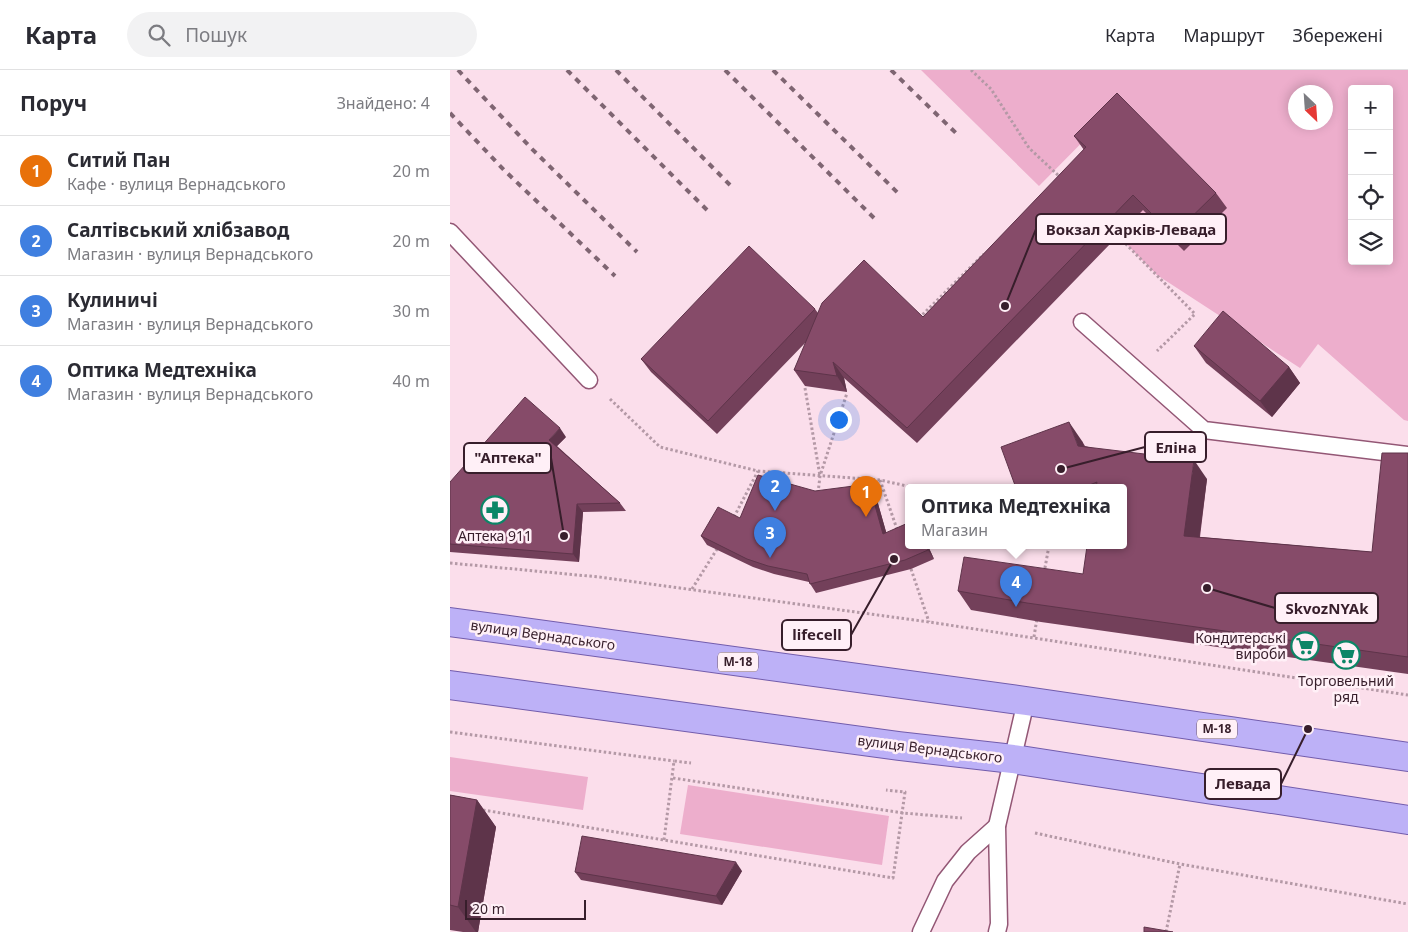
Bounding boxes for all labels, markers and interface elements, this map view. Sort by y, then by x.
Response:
search box [127,12,477,57]
text: Карта [25,18,97,51]
icon: search [145,21,173,49]
text: Пошук [185,22,247,48]
text: Карта [1105,23,1155,47]
text: Маршрут [1183,23,1265,47]
text: Збережені [1293,23,1383,47]
north arrow [1288,85,1333,130]
map controls [1348,85,1393,265]
button: + [1348,85,1393,130]
text: Поруч [20,89,87,117]
text: Знайдено: 4 [337,92,430,114]
button: − [1348,130,1393,175]
text: Ситий Пан [67,147,170,173]
text: 1 [31,160,41,182]
text: 20 m [393,160,430,182]
text: Кафе · вулиця Вернадського [67,173,286,195]
button: locate [1348,175,1393,220]
callout: Вокзал Харків-Левада [1036,214,1226,244]
text: Салтівський хлібзавод [67,217,289,243]
text: Вокзал Харків-Левада [1046,219,1216,239]
button: layers [1348,220,1393,265]
text: 2 [31,230,41,252]
text: 20 m [393,230,430,252]
text: Магазин · вулиця Вернадського [67,243,313,265]
text: Кулиничі [67,287,158,313]
text: 3 [31,300,41,322]
text: 30 m [393,300,430,322]
text: Магазин · вулиця Вернадського [67,313,313,335]
text: Оптика Медтехніка [67,357,257,383]
text: 4 [31,370,41,392]
text: 40 m [393,370,430,392]
text: Магазин · вулиця Вернадського [67,383,313,405]
your location [826,407,852,433]
callout: Еліна [1145,432,1206,462]
text: Еліна [1155,437,1197,457]
callout: "Аптека" [464,443,551,473]
text: "Аптека" [474,447,542,467]
pin: 2 [759,470,791,511]
pin: 1 [850,476,882,517]
popup [905,484,1127,549]
text: Оптика Медтехніка [921,493,1111,519]
pharmacy icon: Аптека 911 [480,495,510,525]
pin: 3 [754,517,786,558]
text: Магазин [921,519,988,541]
place label: Аптека 911 [458,526,532,545]
pin: 4 [1000,566,1032,607]
callout: SkvozNYAk [1275,593,1378,623]
text: SkvozNYAk [1285,598,1369,618]
street label: вулиця Вернадського [470,615,617,654]
callout: lifecell [782,620,851,650]
text: lifecell [792,624,842,644]
place label: Кондитерські вироби [1195,628,1286,663]
supermarket icon: Кондитерські вироби [1290,631,1320,661]
supermarket icon: Торговельний ряд [1331,640,1361,670]
road number: М-18 [718,652,758,672]
place label: Торговельний ряд [1298,671,1394,706]
road number: М-18 [1197,720,1237,739]
street label: вулиця Вернадського [856,730,1004,767]
callout: Левада [1205,769,1281,799]
text: Левада [1215,773,1271,793]
scale bar [465,897,586,920]
text: 20 m [472,899,505,918]

